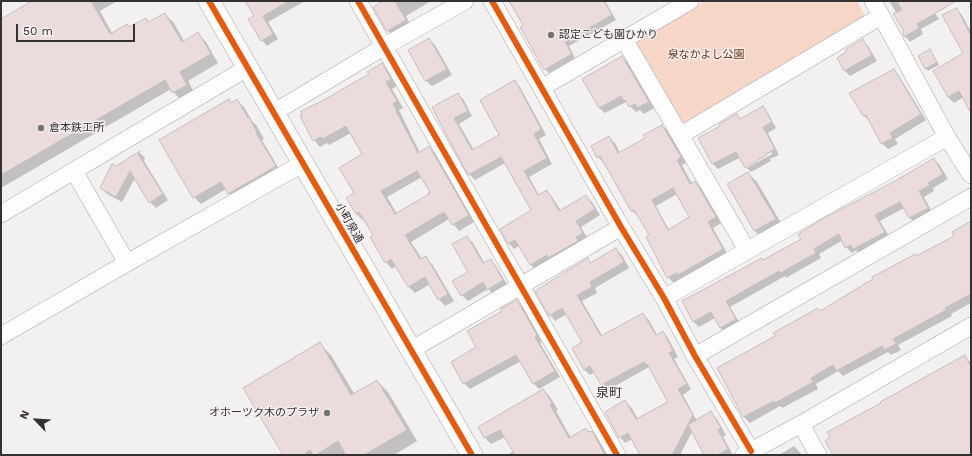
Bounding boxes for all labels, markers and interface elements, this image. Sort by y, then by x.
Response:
scale bar [18,16,137,42]
text: 50 m [23,24,53,38]
place label: 認定こども園ひかり [559,28,658,42]
marker: 認定こども園ひかり [546,30,556,40]
park label: 泉なかよし公園 [668,48,744,62]
place label: 倉本鉄工所 [49,121,104,135]
marker: 倉本鉄工所 [36,123,46,133]
street label: 小町泉通 [332,201,366,245]
district label: 泉町 [596,385,622,401]
north arrow [16,400,56,440]
place label: オホーツク木のプラザ [209,406,319,420]
text: N [17,408,32,421]
marker: オホーツク木のプラザ [322,408,332,418]

